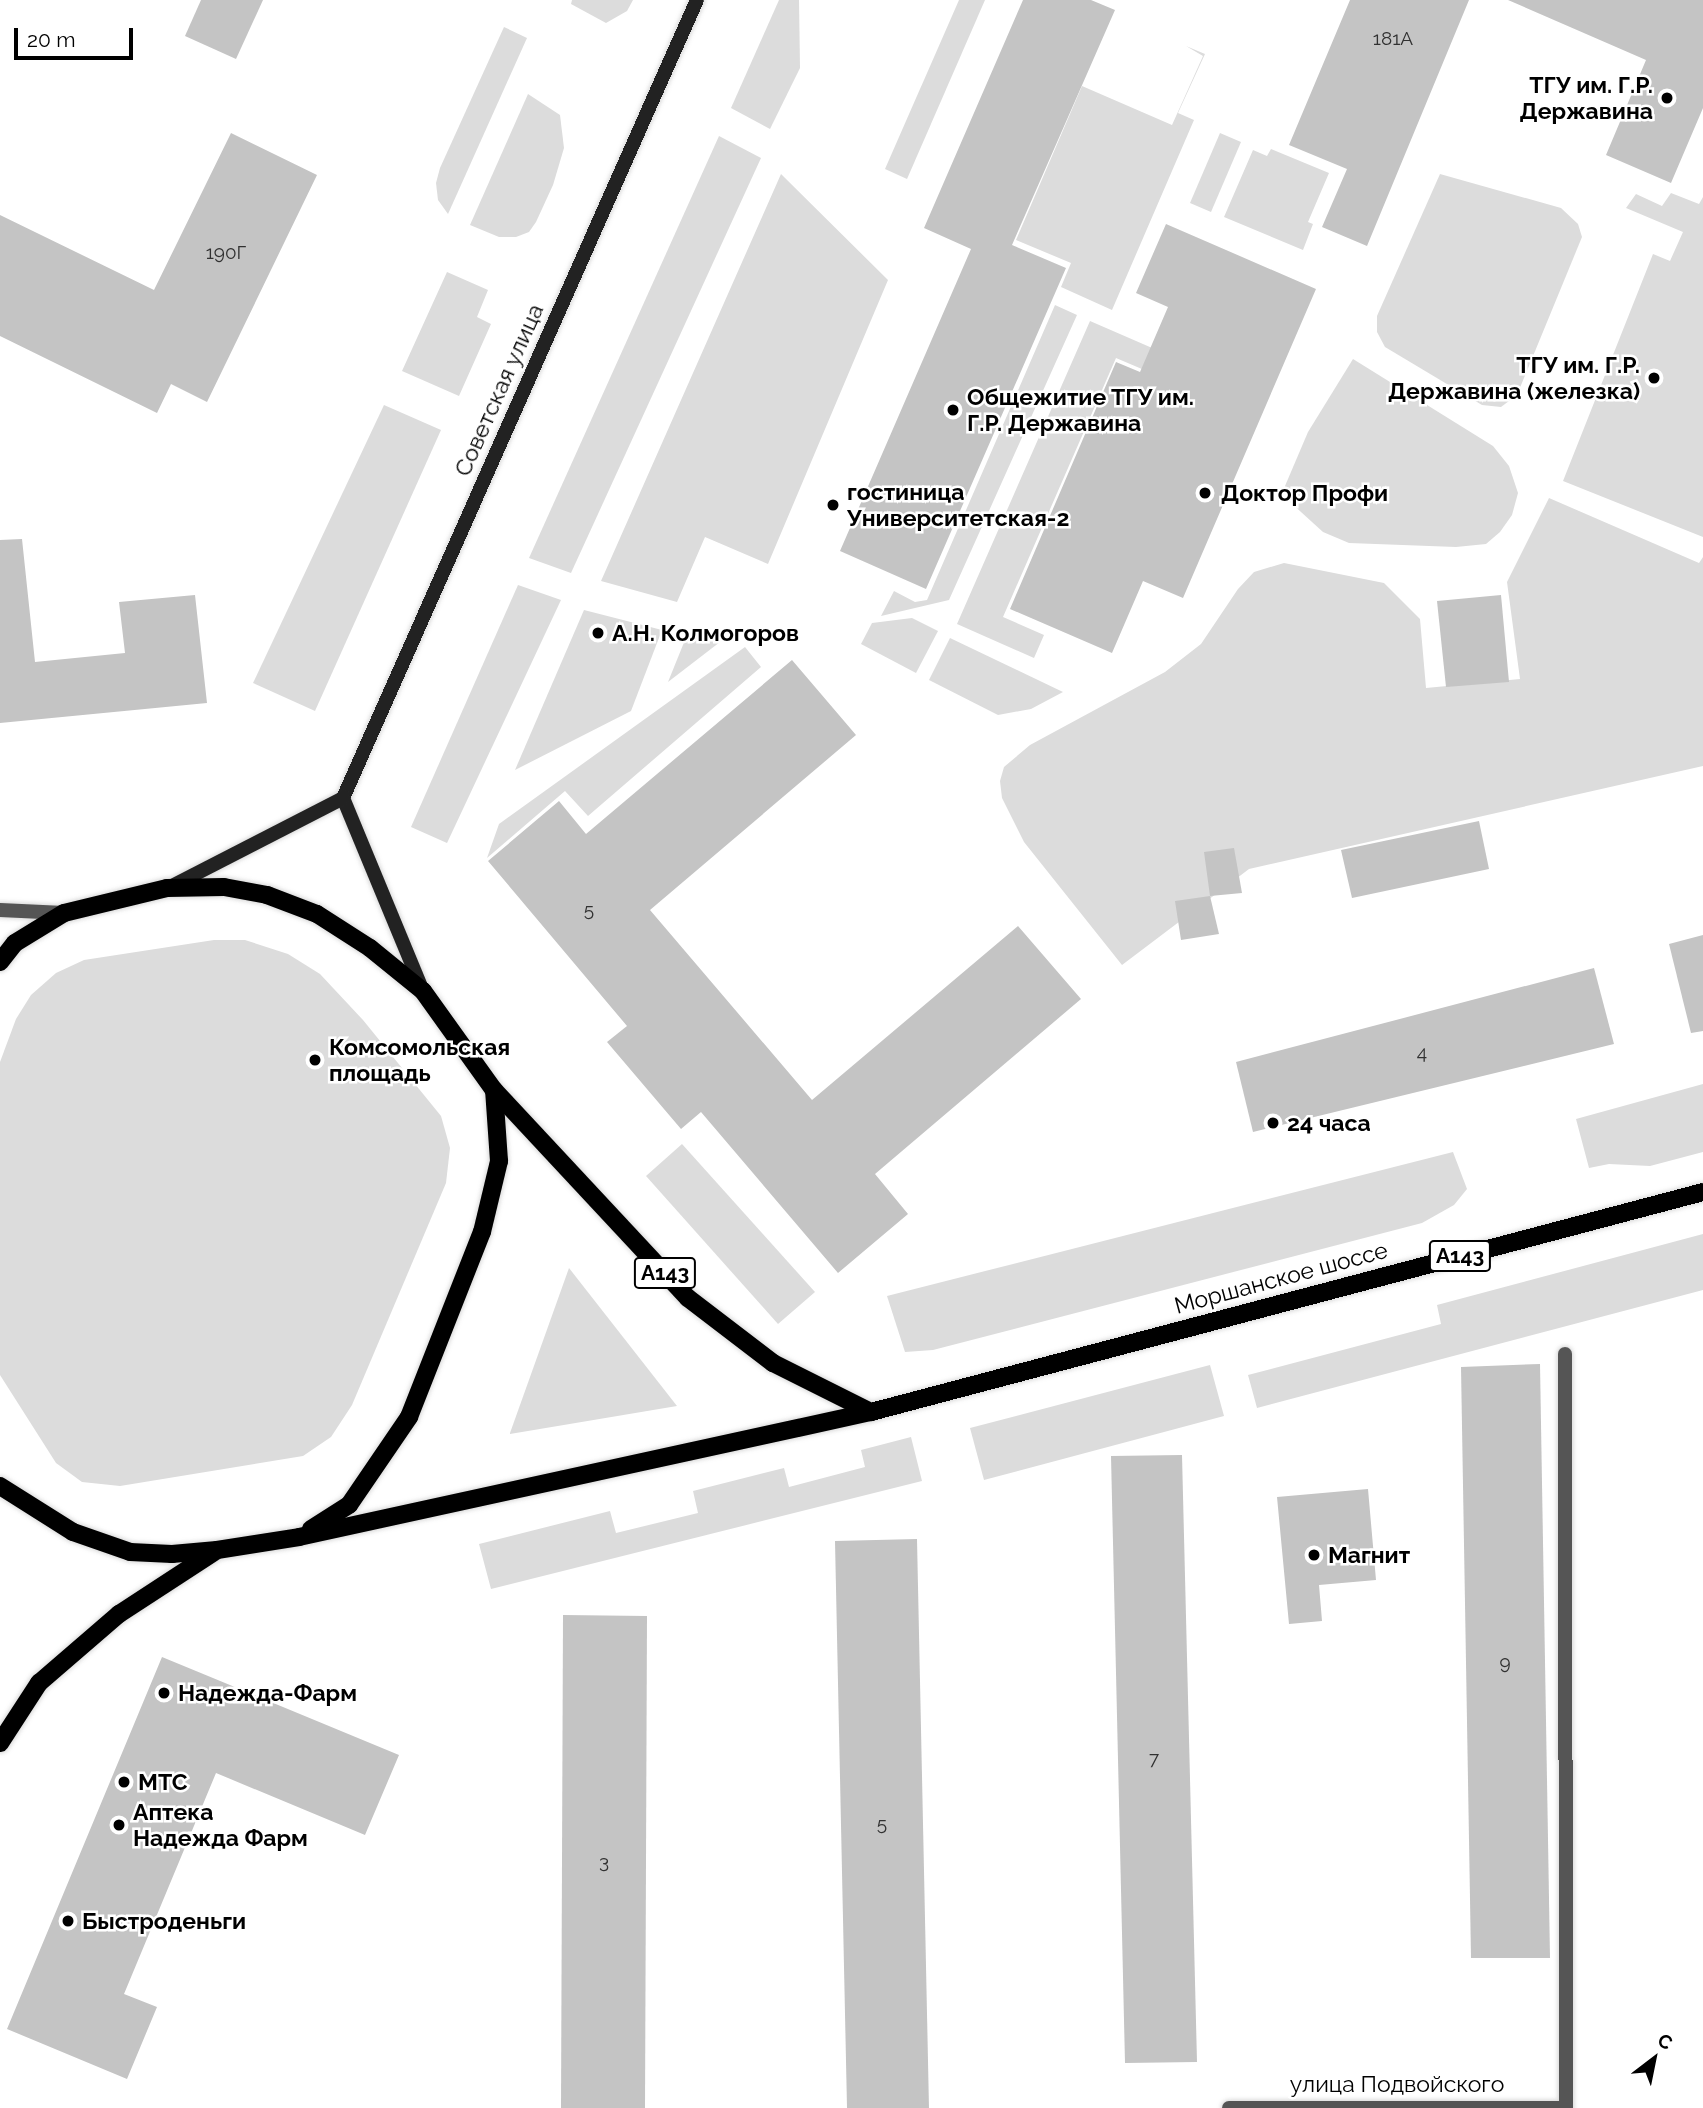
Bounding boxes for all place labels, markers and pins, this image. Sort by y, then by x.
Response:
place label: ТГУ им. Г.Р. Державина [1520,71,1653,125]
marker: ТГУ им. Г.Р. Державина [1659,90,1675,106]
place label: ТГУ им. Г.Р. Державина (железка) [1388,351,1640,405]
marker: ТГУ им. Г.Р. Державина (железка) [1646,370,1662,386]
place label: Общежитие ТГУ им. Г.Р. Державина [967,383,1195,437]
marker: Общежитие ТГУ им. Г.Р. Державина [945,402,961,418]
place label: гостиница Университетская-2 [847,478,1069,532]
place label: Доктор Профи [1221,479,1388,507]
marker: Доктор Профи [1195,483,1215,503]
marker: гостиница Университетская-2 [825,497,841,513]
place label: А.Н. Колмогоров [612,619,799,647]
marker: А.Н. Колмогоров [590,625,606,641]
place label: Комсомольская площадь [329,1033,510,1087]
marker: Комсомольская площадь [307,1052,323,1068]
place label: 24 часа [1287,1109,1371,1137]
marker: 24 часа [1265,1115,1281,1131]
place label: Магнит [1328,1541,1410,1569]
marker: Магнит [1306,1547,1322,1563]
place label: Надежда-Фарм [178,1679,357,1707]
marker: Надежда-Фарм [156,1685,172,1701]
place label: МТС [138,1768,188,1796]
marker: МТС [116,1774,132,1790]
place label: Аптека Надежда Фарм [133,1798,308,1852]
marker: Аптека Надежда Фарм [111,1817,127,1833]
place label: Быстроденьги [82,1907,246,1935]
marker: Быстроденьги [60,1913,76,1929]

